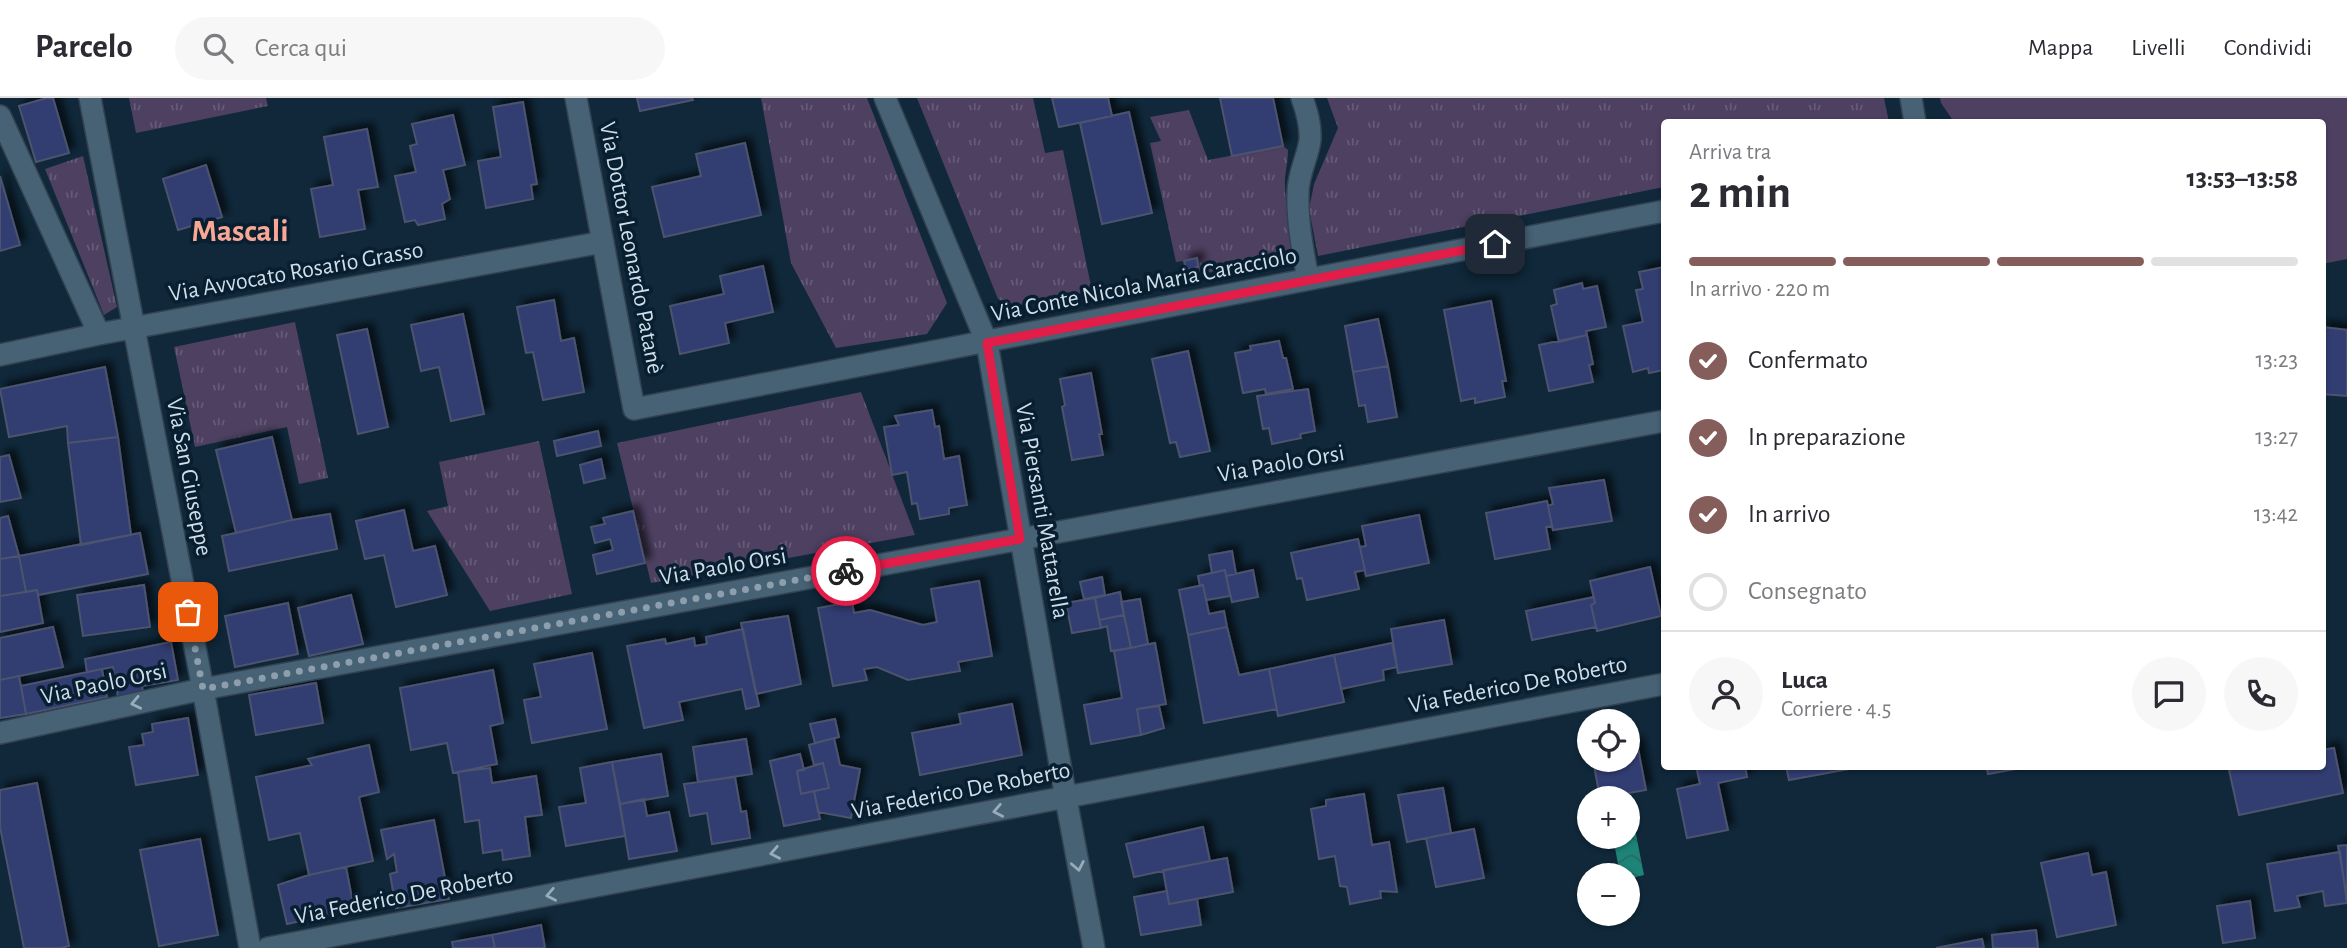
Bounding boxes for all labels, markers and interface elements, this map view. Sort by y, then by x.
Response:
search box [175,17,665,80]
icon: search [199,29,237,67]
text: Parcelo [35,31,133,64]
text: Cerca qui [255,35,347,61]
text: Mappa [2028,36,2093,60]
text: Livelli [2131,36,2186,60]
text: Condividi [2224,36,2312,60]
street label: Via Dottor Leonardo Patanè [595,120,667,376]
text: Arriva tra [1689,141,1771,164]
text: 13:53–13:58 [2186,165,2298,191]
text: 2 min [1689,170,1791,216]
pin [1465,214,1525,274]
district label: Mascali [191,215,289,247]
icon: home [1476,225,1514,263]
street label: Via Avvocato Rosario Grasso [167,238,425,306]
street label: Via Conte Nicola Maria Caracciolo [989,244,1299,326]
text: In arrivo · 220 m [1689,278,1830,301]
icon: check [1689,342,1727,380]
text: Confermato [1748,347,1868,373]
text: 13:23 [2255,349,2298,372]
street label: Via San Giuseppe [162,396,216,558]
street label: Via Piersanti Mattarella [1011,401,1073,621]
icon: check [1689,419,1727,457]
text: In preparazione [1748,424,1906,450]
text: 13:27 [2255,426,2298,449]
street label: Via Paolo Orsi [1216,441,1346,487]
icon: check [1689,496,1727,534]
text: In arrivo [1748,501,1831,527]
text: 13:42 [2254,503,2298,526]
courier [811,536,881,606]
street label: Via Paolo Orsi [658,544,788,590]
icon: bike [827,552,865,590]
text: Consegnato [1748,578,1867,604]
pin [158,582,218,642]
icon: bag [169,593,207,631]
street label: Via Federico De Roberto [1407,652,1629,718]
button: person [1689,657,1763,731]
button: chat [2132,657,2206,731]
button: phone [2224,657,2298,731]
street label: Via Paolo Orsi [39,659,169,709]
text: Luca [1781,667,1828,693]
one-way arrow [130,695,142,710]
text: Corriere · 4.5 [1781,698,1891,721]
map controls [1577,709,1640,926]
button: locate [1577,709,1640,772]
street label: Via Federico De Roberto [850,758,1072,824]
button: + [1577,786,1640,849]
one-way arrow [992,803,1004,818]
one-way arrow [769,845,781,860]
one-way arrow [1070,860,1085,872]
street label: Via Federico De Roberto [293,863,515,929]
button: − [1577,863,1640,926]
one-way arrow [545,887,557,902]

